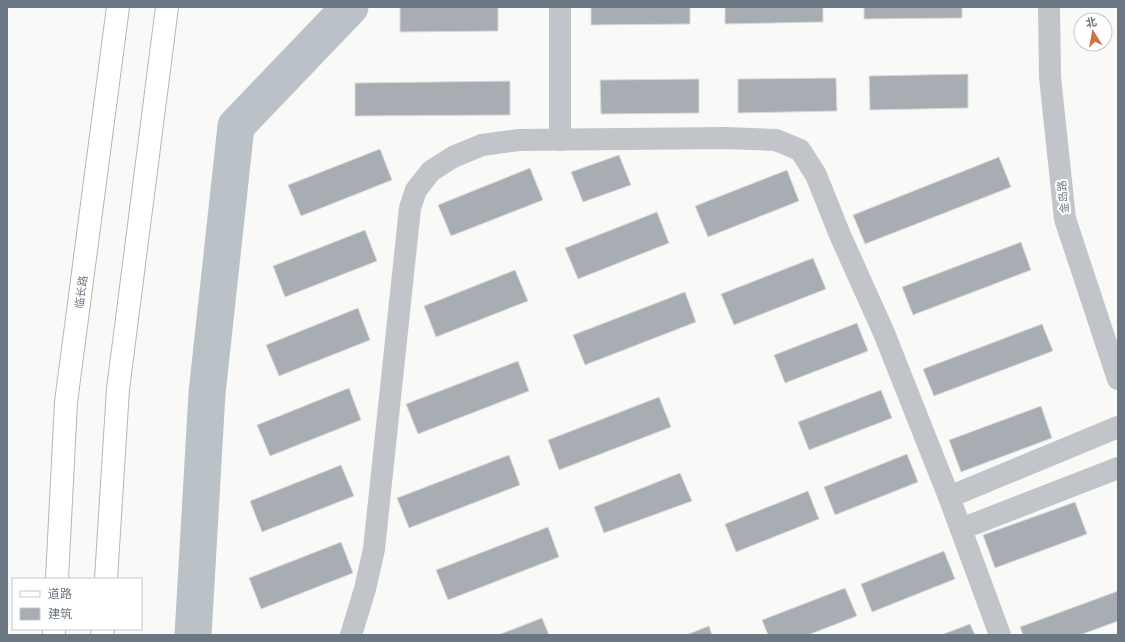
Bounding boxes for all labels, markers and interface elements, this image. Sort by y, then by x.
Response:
north arrow [1073,12,1113,52]
text: 北 [1085,15,1098,29]
street label: 金岛路 [1055,180,1071,214]
street label: 临长路 [73,275,89,309]
legend [12,578,142,630]
text: 道路 [48,587,72,601]
text: 建筑 [48,607,72,621]

